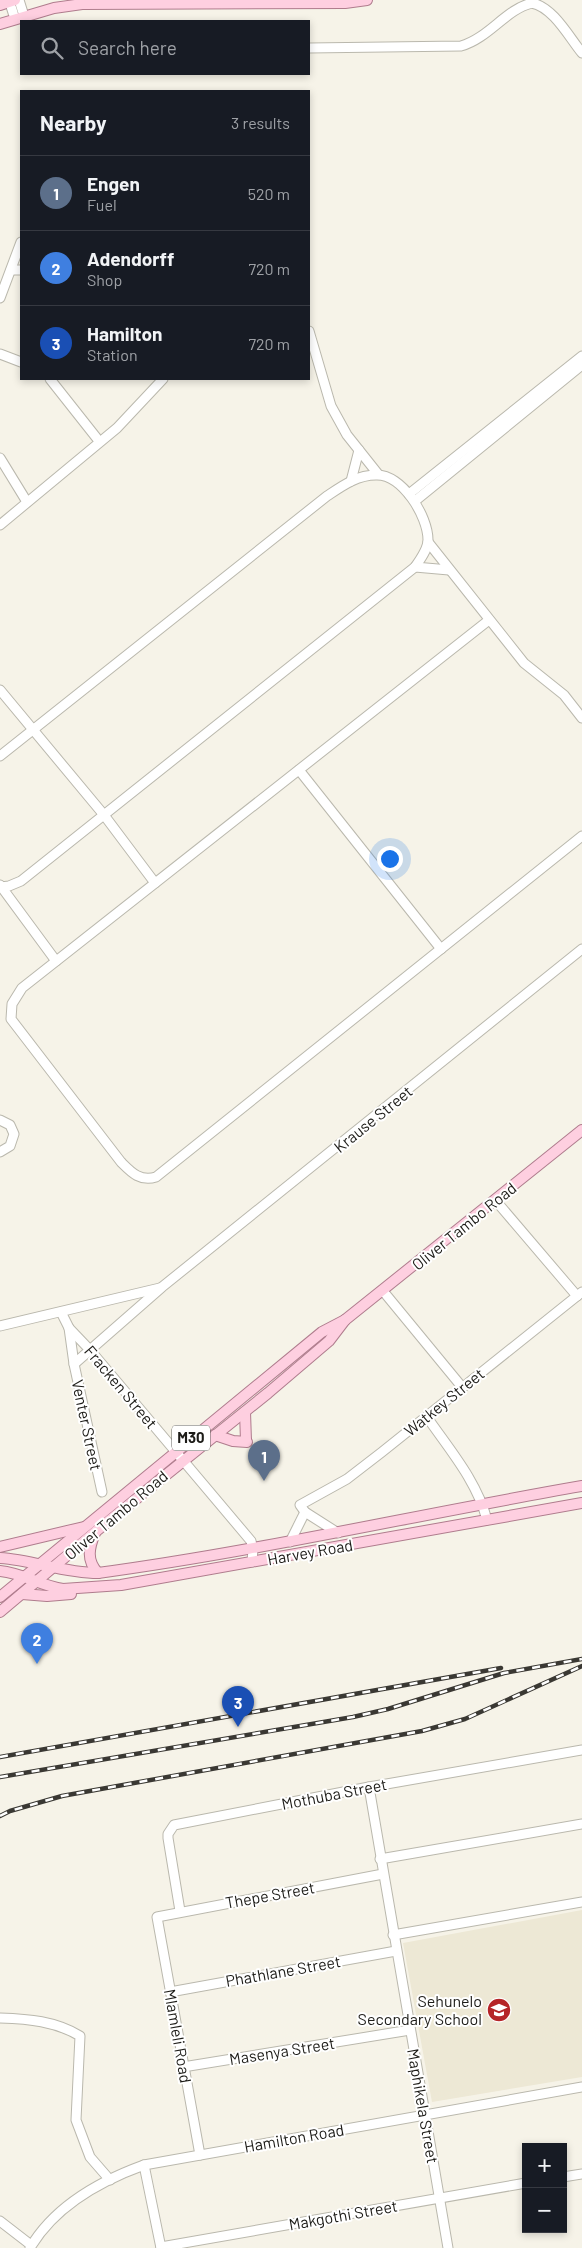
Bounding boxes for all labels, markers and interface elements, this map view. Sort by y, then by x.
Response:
search box [20,20,310,75]
icon: search [38,34,66,62]
text: Search here [78,36,177,59]
text: Nearby [40,110,106,135]
text: 3 results [231,113,290,132]
text: Engen [87,172,140,195]
text: 1 [53,184,59,203]
text: 520 m [248,184,290,203]
text: Fuel [87,195,117,214]
text: Adendorff [87,247,174,270]
text: 2 [52,259,60,278]
text: 720 m [248,259,290,278]
text: Shop [87,270,122,289]
text: Hamilton [87,322,162,345]
text: 3 [52,334,60,353]
text: 720 m [248,334,290,353]
text: Station [87,345,138,364]
your location [377,846,403,872]
street label: Krause Street [330,1081,416,1156]
street label: Oliver Tambo Road [408,1178,520,1274]
street label: Fracken Street [81,1341,162,1432]
street label: Watkey Street [400,1364,488,1440]
street label: Venter Street [69,1378,106,1472]
road number: M30 [172,1426,210,1450]
pin: 1 [248,1440,280,1481]
street label: Oliver Tambo Road [60,1466,171,1563]
street label: Harvey Road [266,1535,354,1568]
pin: 2 [21,1623,53,1664]
pin: 3 [222,1686,254,1727]
street label: Mothuba Street [280,1774,388,1813]
street label: Thepe Street [224,1877,316,1912]
street label: Phathlane Street [224,1951,342,1990]
street label: Mlamleli Road [161,1987,196,2084]
place label: Sehunelo Secondary School [358,1991,482,2028]
school or university icon: Sehunelo Secondary School [486,1997,512,2023]
street label: Masenya Street [228,2033,336,2068]
street label: Maphikela Street [404,2047,443,2165]
street label: Hamilton Road [242,2119,345,2156]
map controls [522,2143,567,2233]
button: + [522,2143,567,2188]
button: − [522,2188,567,2233]
street label: Makgothi Street [287,2196,399,2233]

